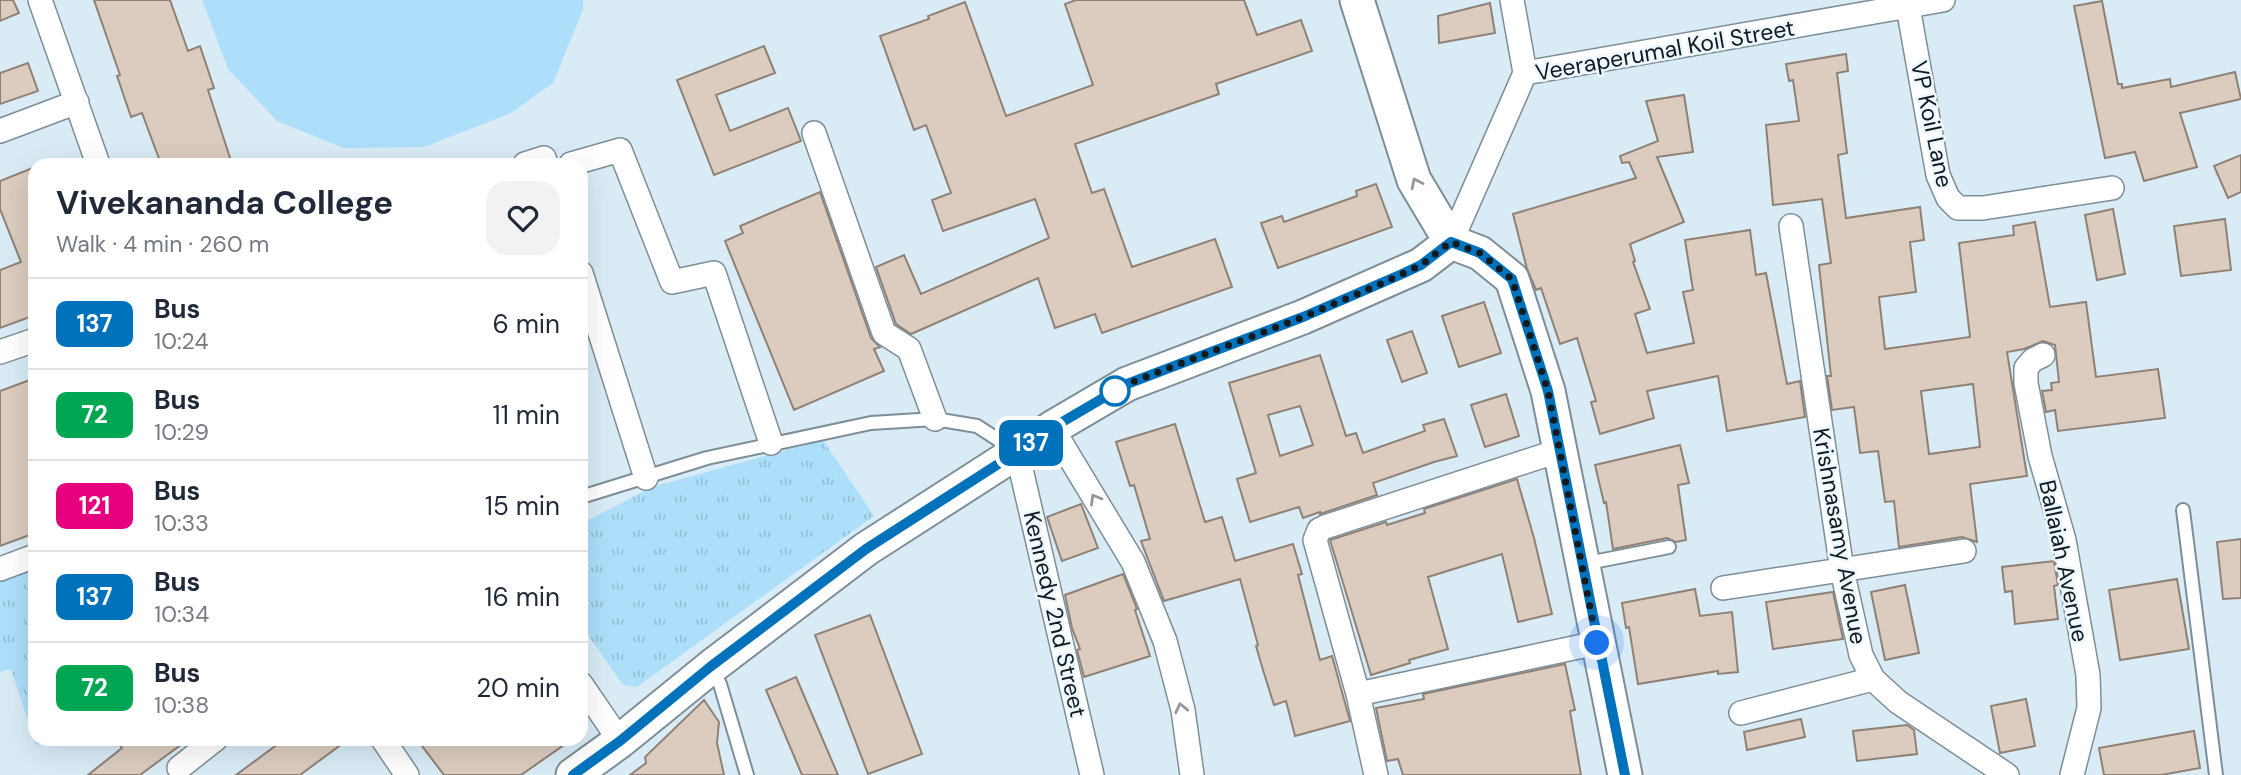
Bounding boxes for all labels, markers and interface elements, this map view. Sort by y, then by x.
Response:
street label: Veeraperumal Koil Street [1533,12,1797,88]
street label: VP Koil Lane [1904,58,1960,190]
one-way arrow [1411,178,1425,190]
text: Vivekananda College [56,181,393,224]
button: heart [486,181,560,255]
text: Walk · 4 min · 260 m [56,229,269,259]
text: Bus [154,292,200,326]
text: 6 min [492,307,560,341]
text: 137 [77,308,112,339]
text: 10:24 [154,326,208,356]
unlabelled marker [1100,376,1130,406]
text: Bus [154,383,200,417]
text: 11 min [493,398,560,432]
text: 72 [81,399,108,430]
text: 10:29 [154,417,209,447]
line badge: 137 [991,420,1071,466]
street label: Krishnasamy Avenue [1806,425,1874,647]
text: 137 [1013,427,1049,458]
text: Bus [154,474,200,508]
street label: Ballaiah Avenue [2032,477,2096,645]
text: 15 min [485,489,560,523]
text: 121 [79,490,110,521]
one-way arrow [1090,494,1103,507]
text: 10:33 [154,508,209,538]
street label: Kennedy 2nd Street [1017,508,1093,720]
text: Bus [154,565,200,599]
text: 16 min [484,580,560,614]
text: 137 [77,581,112,612]
text: 10:34 [154,599,209,629]
your location [1579,625,1614,660]
text: Bus [154,656,200,690]
text: 20 min [476,671,560,705]
text: 72 [81,672,108,703]
text: 10:38 [154,690,209,720]
one-way arrow [1175,702,1190,714]

